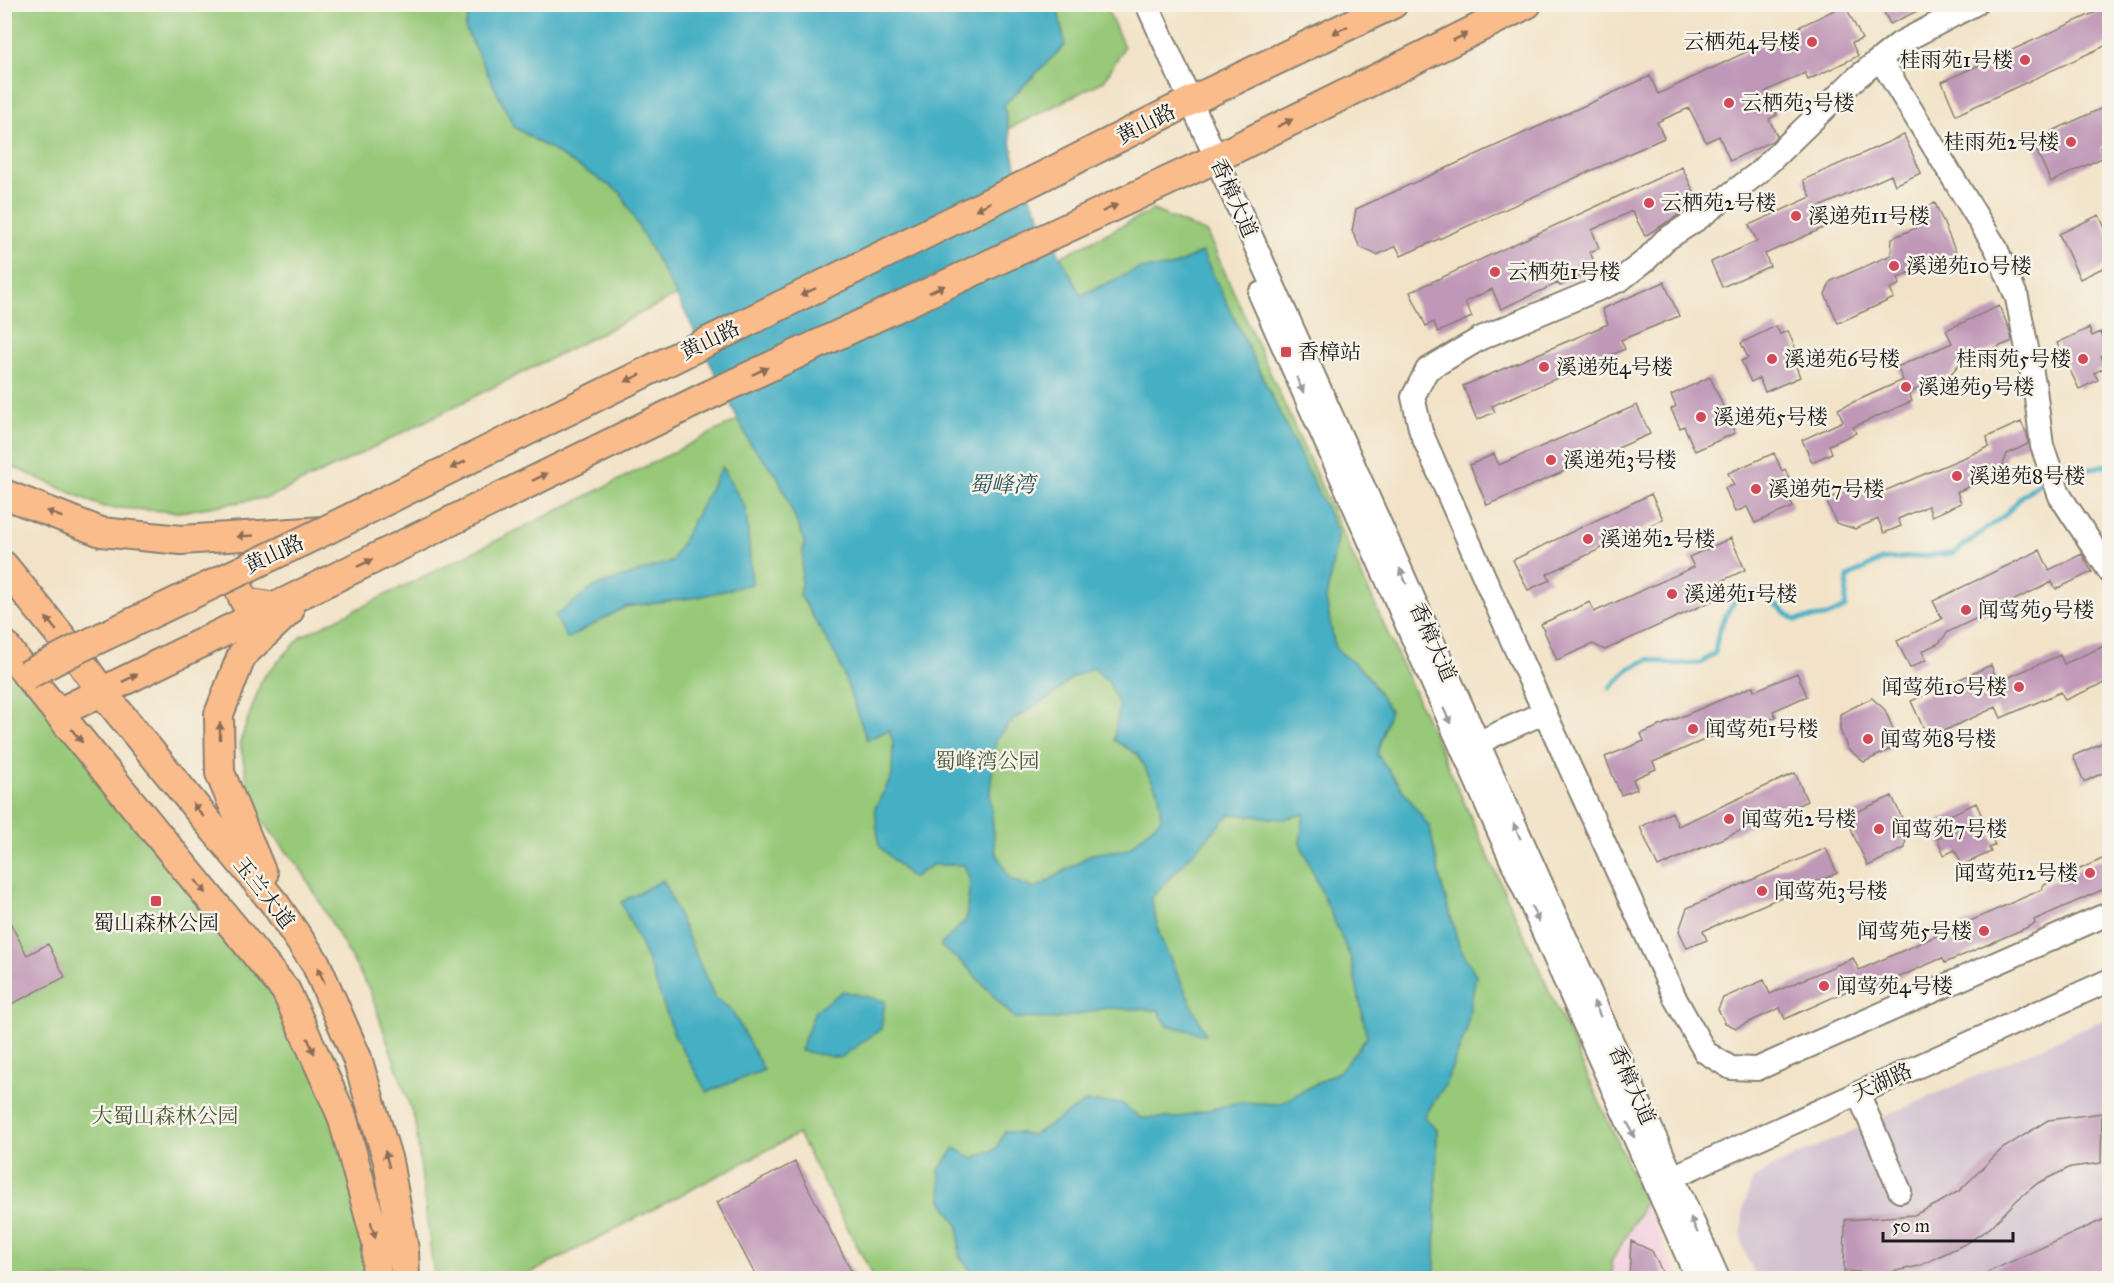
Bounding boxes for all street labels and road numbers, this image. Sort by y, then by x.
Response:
street label: 黄山路 [1112,98,1180,150]
street label: 香樟大道 [1205,154,1263,242]
street label: 黄山路 [676,315,744,365]
street label: 黄山路 [240,529,308,579]
street label: 香樟大道 [1404,598,1462,686]
street label: 玉兰大道 [228,852,300,934]
street label: 香樟大道 [1603,1041,1661,1129]
street label: 天湖路 [1848,1057,1916,1107]

